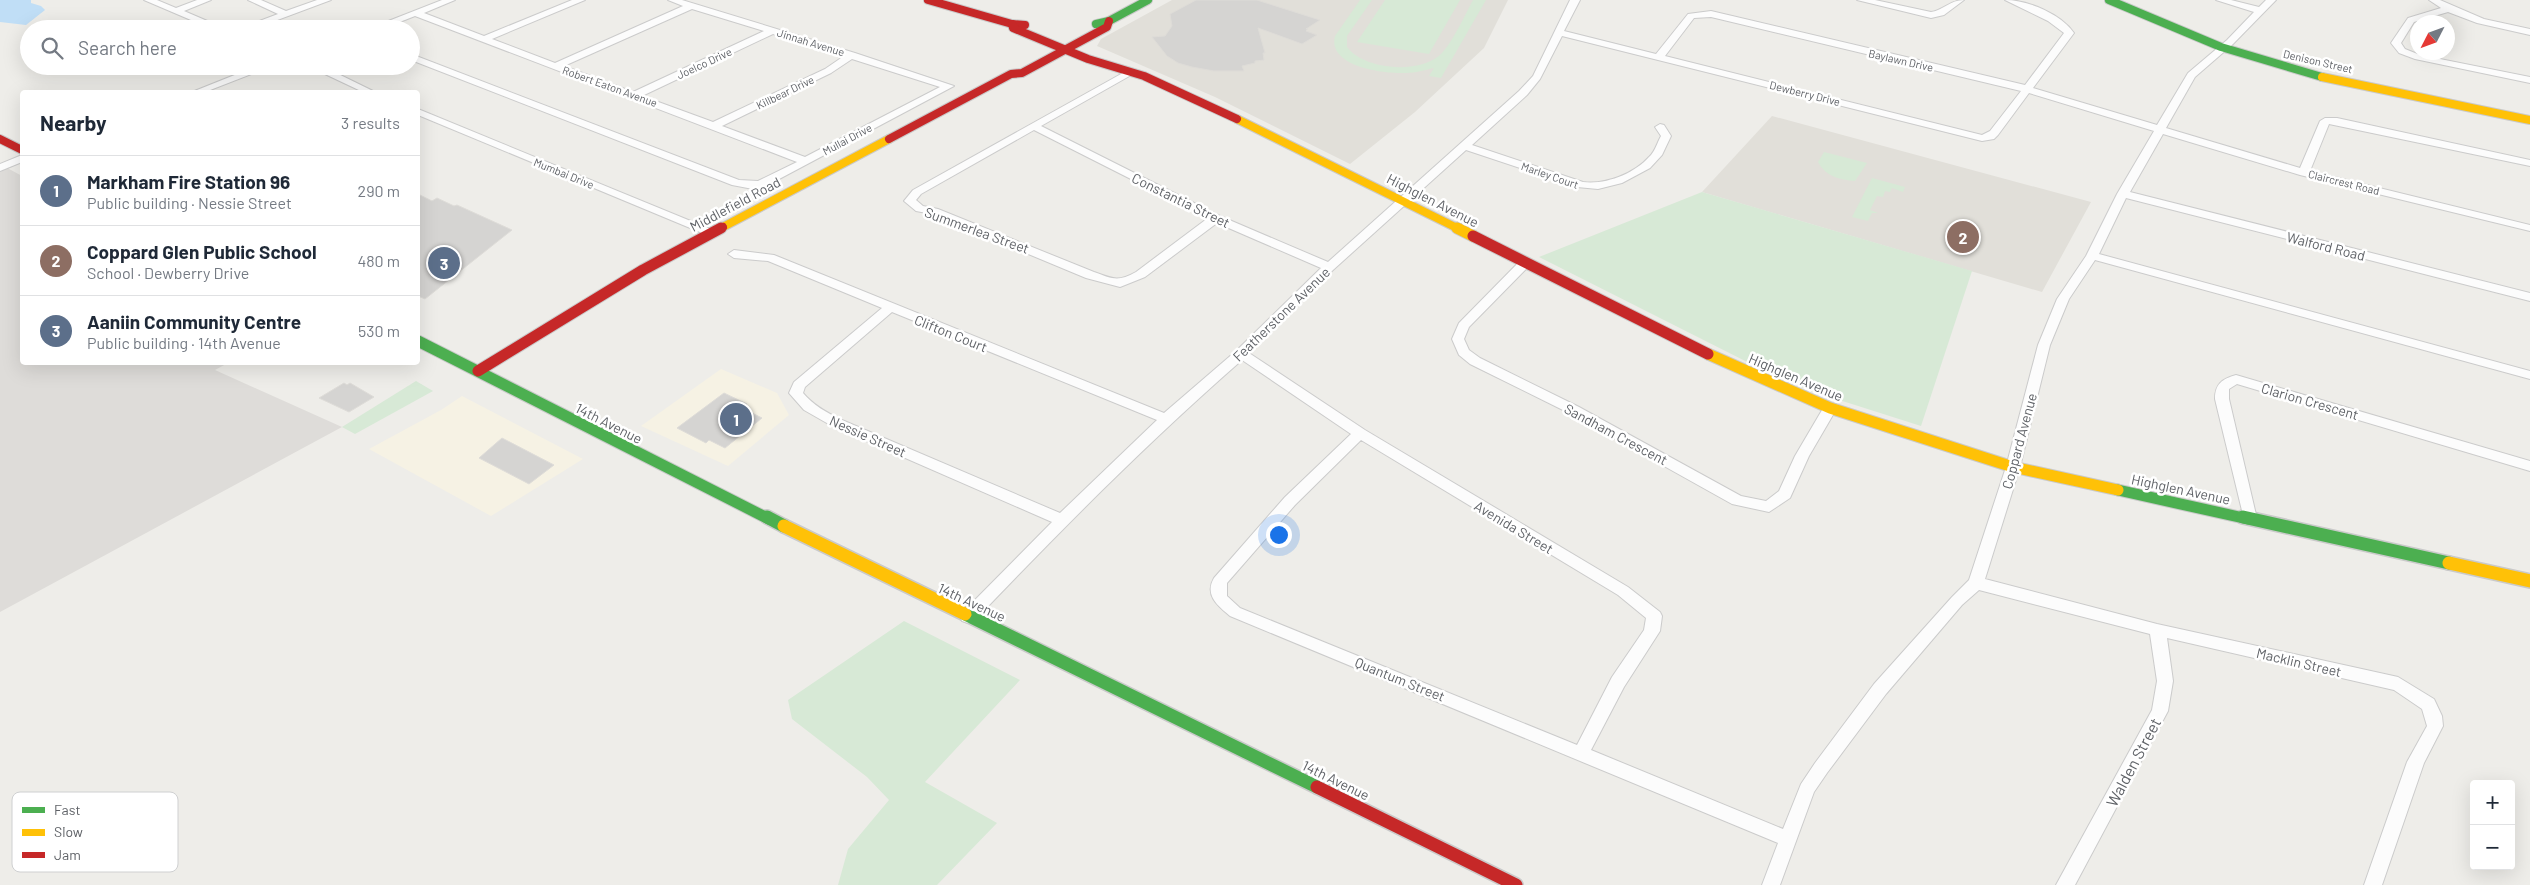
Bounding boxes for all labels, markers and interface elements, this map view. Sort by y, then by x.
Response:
north arrow [2410,15,2455,60]
search box [20,20,420,75]
street label: Jinnah Avenue [776,26,846,58]
icon: search [38,34,66,62]
text: Search here [78,36,177,59]
street label: Joelco Drive [674,45,734,81]
street label: Baylawn Drive [1867,46,1935,74]
street label: Denison Street [2282,47,2354,75]
street label: Robert Eaton Avenue [561,63,659,109]
street label: Killbear Drive [754,72,816,112]
street label: Dewberry Drive [1768,78,1842,108]
text: Nearby [40,110,106,135]
text: 3 results [341,113,400,132]
street label: Mullai Drive [820,121,874,157]
street label: Mumbai Drive [532,155,596,191]
street label: Marley Court [1520,159,1580,191]
street label: Claircrest Road [2307,167,2381,197]
street label: Constantia Street [1129,169,1233,231]
text: Markham Fire Station 96 [87,170,290,193]
street label: Highglen Avenue [1384,170,1482,230]
street label: Middlefield Road [687,173,783,235]
text: 1 [53,181,59,200]
text: 290 m [358,181,400,200]
text: Public building · Nessie Street [87,193,292,212]
street label: Summerlea Street [922,203,1032,257]
pin: 2 [1947,218,1979,256]
street label: Walford Road [2285,228,2367,264]
text: Coppard Glen Public School [87,240,317,263]
pin: 3 [428,244,460,282]
text: 2 [52,251,60,270]
text: 480 m [357,251,400,270]
text: School · Dewberry Drive [87,263,249,282]
street label: Featherstone Avenue [1229,263,1333,365]
text: Aaniin Community Centre [87,310,301,333]
street label: Clifton Court [912,311,990,355]
text: 3 [52,321,60,340]
text: 530 m [358,321,400,340]
text: Public building · 14th Avenue [87,333,281,352]
street label: Highglen Avenue [1746,349,1846,405]
street label: Clarion Crescent [2259,379,2361,423]
street label: Coppard Avenue [1998,391,2040,491]
street label: 14th Avenue [573,399,645,447]
pin: 1 [720,400,752,438]
street label: Sandham Crescent [1561,400,1671,468]
street label: Nessie Street [827,412,909,460]
street label: Highglen Avenue [2130,470,2232,508]
street label: Avenida Street [1472,497,1556,557]
your location [1266,522,1292,548]
street label: 14th Avenue [936,579,1008,625]
street label: Macklin Street [2255,644,2343,680]
street label: Quantum Street [1353,653,1447,705]
street label: Walden Street [2102,714,2164,810]
street label: 14th Avenue [1300,756,1372,804]
map controls [2470,780,2515,870]
button: + [2470,780,2515,825]
legend [12,792,178,872]
text: Fast [54,801,80,818]
text: Slow [54,823,83,840]
button: − [2470,825,2515,870]
text: Jam [54,846,81,863]

